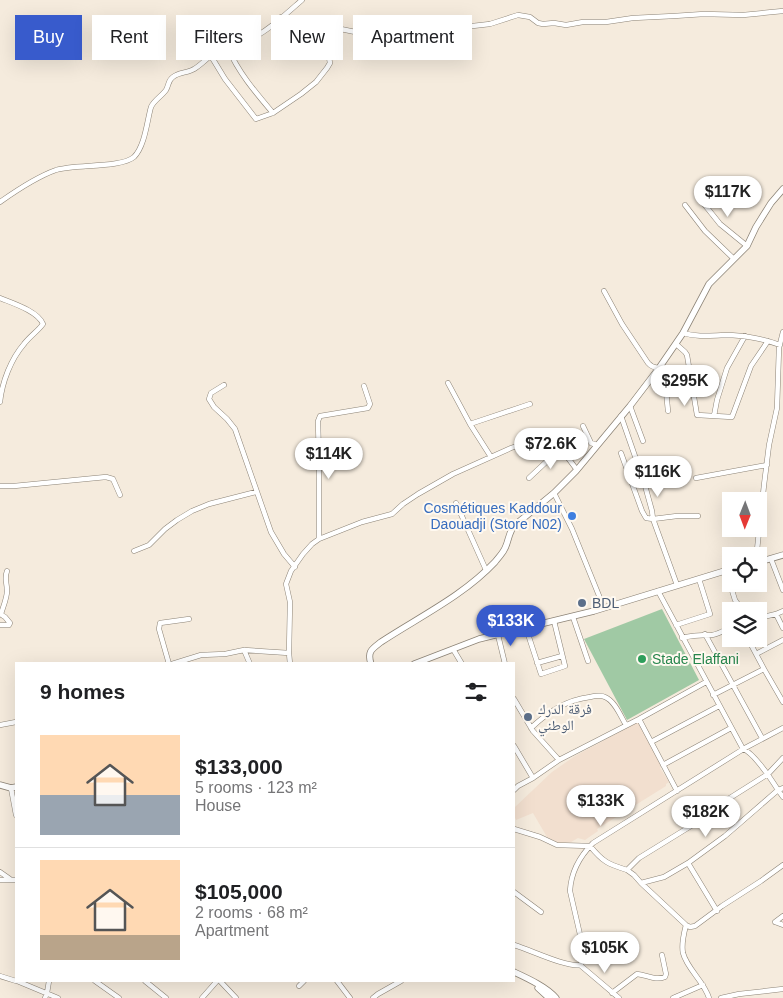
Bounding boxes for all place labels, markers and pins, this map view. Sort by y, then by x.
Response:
pin: $117K [693,176,763,218]
pin: $295K [650,364,720,407]
pin: $72.6K [510,428,592,470]
pin: $114K [294,438,364,480]
pin: $116K [623,456,693,498]
place label: Cosmétiques Kaddour Daouadji (Store N02) [423,500,562,532]
marker: Cosmétiques Kaddour Daouadji (Store N02) [566,510,578,522]
place label: BDL [592,595,619,611]
marker: BDL [576,597,588,609]
pin: $133K [476,604,546,647]
place label: Stade Elaffani [652,651,739,667]
marker: Stade Elaffani [636,653,648,665]
place label: فرقة الدرك الوطني [538,701,592,737]
marker: فرقة الدرك الوطني [522,711,534,723]
pin: $133K [566,784,636,827]
pin: $182K [671,796,741,838]
pin: $105K [570,932,640,974]

